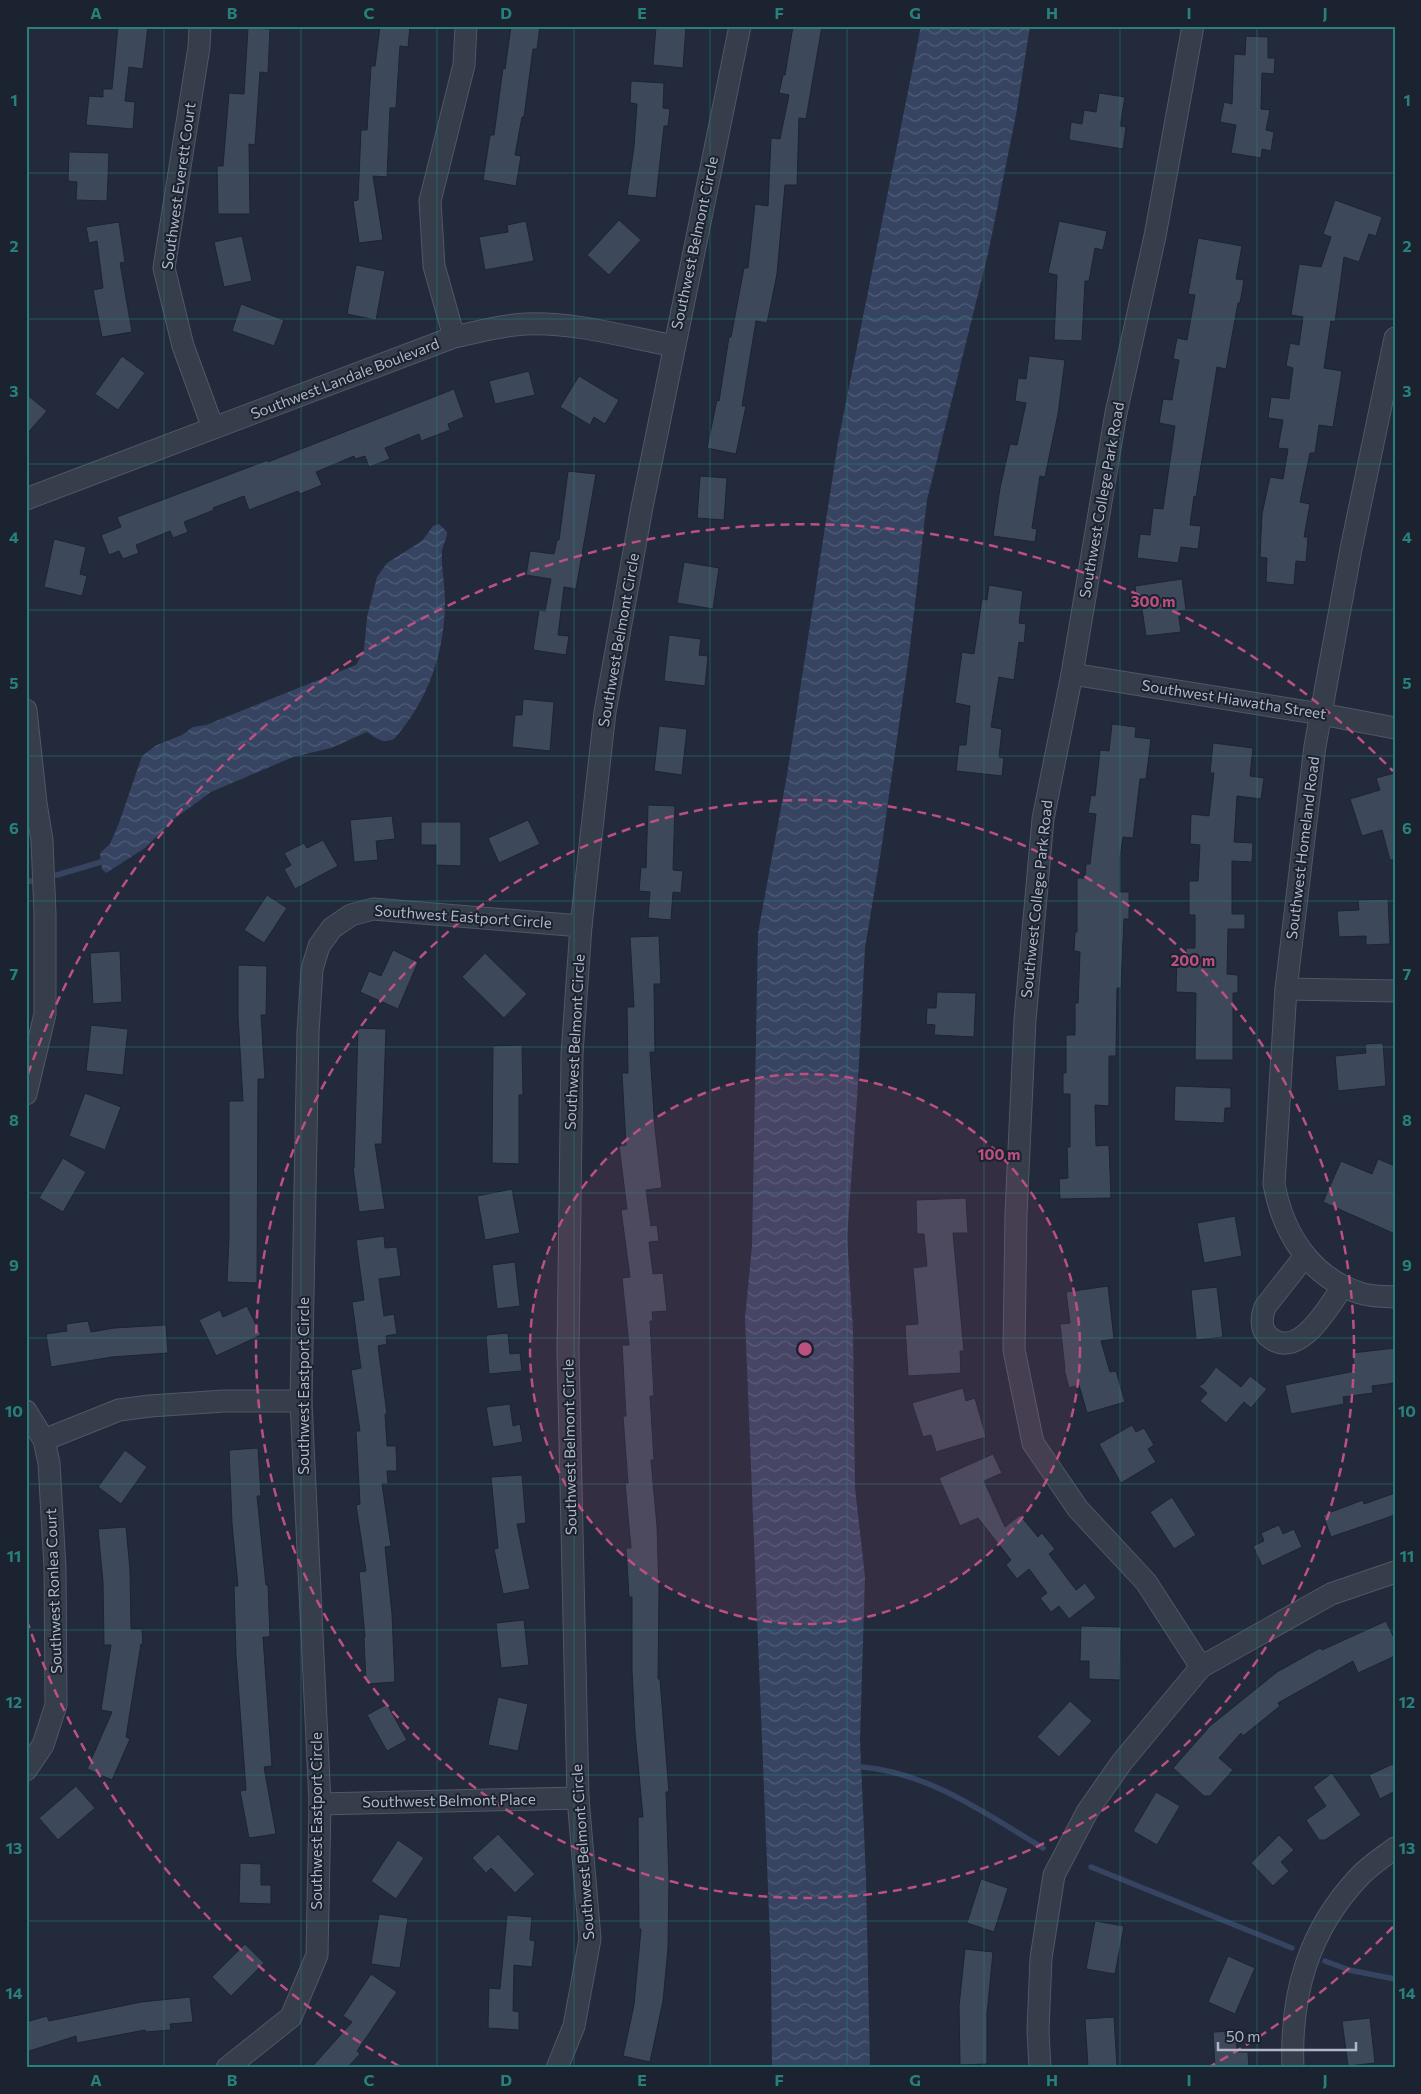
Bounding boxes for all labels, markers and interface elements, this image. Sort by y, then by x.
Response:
text: A [90,3,102,22]
text: B [227,3,238,22]
text: C [364,3,375,22]
text: D [500,3,512,22]
text: E [637,3,647,22]
text: F [774,3,784,22]
text: G [909,3,921,22]
text: H [1046,3,1058,22]
text: I [1186,3,1192,22]
text: J [1322,3,1328,22]
text: 1 [10,90,18,109]
text: 1 [1403,90,1411,109]
street label: Southwest Everett Court [157,101,199,271]
street label: Southwest Belmont Circle [667,155,721,331]
text: 2 [9,236,19,255]
text: 2 [1402,236,1412,255]
street label: Southwest Landale Boulevard [248,334,442,422]
text: 3 [9,381,19,400]
text: 3 [1402,381,1412,400]
street label: Southwest College Park Road [1075,400,1127,599]
text: 4 [9,527,19,546]
text: 4 [1402,527,1412,546]
street label: Southwest Belmont Circle [594,551,642,728]
text: 300 m [1131,592,1175,610]
text: 5 [9,673,19,692]
text: 5 [1402,673,1412,692]
street label: Southwest Hiawatha Street [1141,676,1328,722]
street label: Southwest Homeland Road [1282,755,1322,940]
street label: Southwest College Park Road [1017,799,1055,999]
text: 6 [9,818,19,837]
text: 6 [1402,818,1412,837]
street label: Southwest Eastport Circle [374,901,552,931]
text: 200 m [1171,951,1215,969]
street label: Southwest Belmont Circle [560,953,588,1130]
text: 7 [10,964,19,983]
text: 7 [1403,964,1412,983]
text: 8 [9,1110,19,1129]
text: 8 [1402,1110,1412,1129]
text: 100 m [978,1145,1020,1163]
text: 9 [9,1255,19,1274]
text: 9 [1402,1255,1412,1274]
street label: Southwest Eastport Circle [294,1297,312,1475]
centre of rings [796,1340,814,1358]
street label: Southwest Belmont Circle [558,1359,580,1535]
text: 10 [5,1401,23,1420]
text: 10 [1398,1401,1416,1420]
street label: Southwest Ronlea Court [41,1508,65,1674]
text: 11 [7,1546,21,1565]
text: 11 [1400,1546,1414,1565]
text: 12 [6,1692,22,1711]
text: 12 [1399,1692,1415,1711]
street label: Southwest Eastport Circle [307,1732,325,1910]
street label: Southwest Belmont Circle [567,1763,597,1941]
street label: Southwest Belmont Place [362,1789,536,1811]
text: 13 [6,1838,22,1857]
text: 13 [1399,1838,1415,1857]
text: 14 [5,1983,23,2002]
text: 14 [1398,1983,1416,2002]
scale bar [1218,2019,1356,2051]
text: 50 m [1226,2027,1260,2045]
text: A [90,2070,102,2089]
text: B [227,2070,238,2089]
text: C [364,2070,375,2089]
text: D [500,2070,512,2089]
text: E [637,2070,647,2089]
text: F [774,2070,784,2089]
text: G [909,2070,921,2089]
text: H [1046,2070,1058,2089]
text: I [1186,2070,1192,2089]
text: J [1322,2070,1328,2089]

